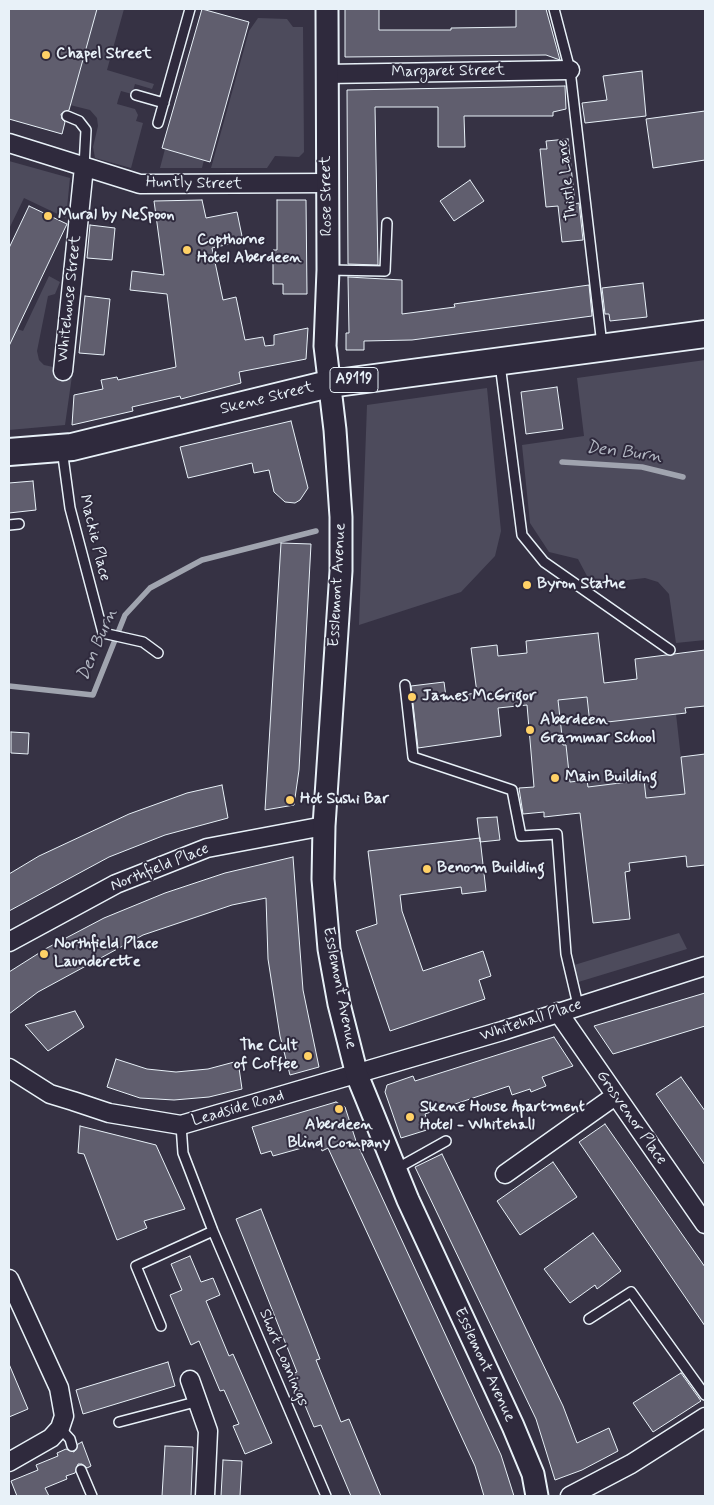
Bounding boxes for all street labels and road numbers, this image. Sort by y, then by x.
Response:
street label: Margaret Street [391,61,505,83]
street label: Thistle Lane [554,138,582,222]
street label: Rose Street [317,156,337,236]
street label: Huntly Street [146,174,242,194]
street label: Whitehouse Street [54,235,86,363]
road number: A9119 [330,368,378,392]
street label: Skene Street [218,378,316,420]
street label: Mackie Place [74,493,114,583]
street label: Esslemont Avenue [325,522,351,648]
street label: Northfield Place [108,840,212,896]
street label: Esslemont Avenue [318,925,360,1051]
street label: Whitehall Place [478,996,584,1046]
street label: Grosvenor Place [591,1067,671,1169]
street label: Leadside Road [190,1087,286,1131]
street label: Esslemont Avenue [449,1305,519,1425]
street label: Short Loanings [254,1307,312,1409]

